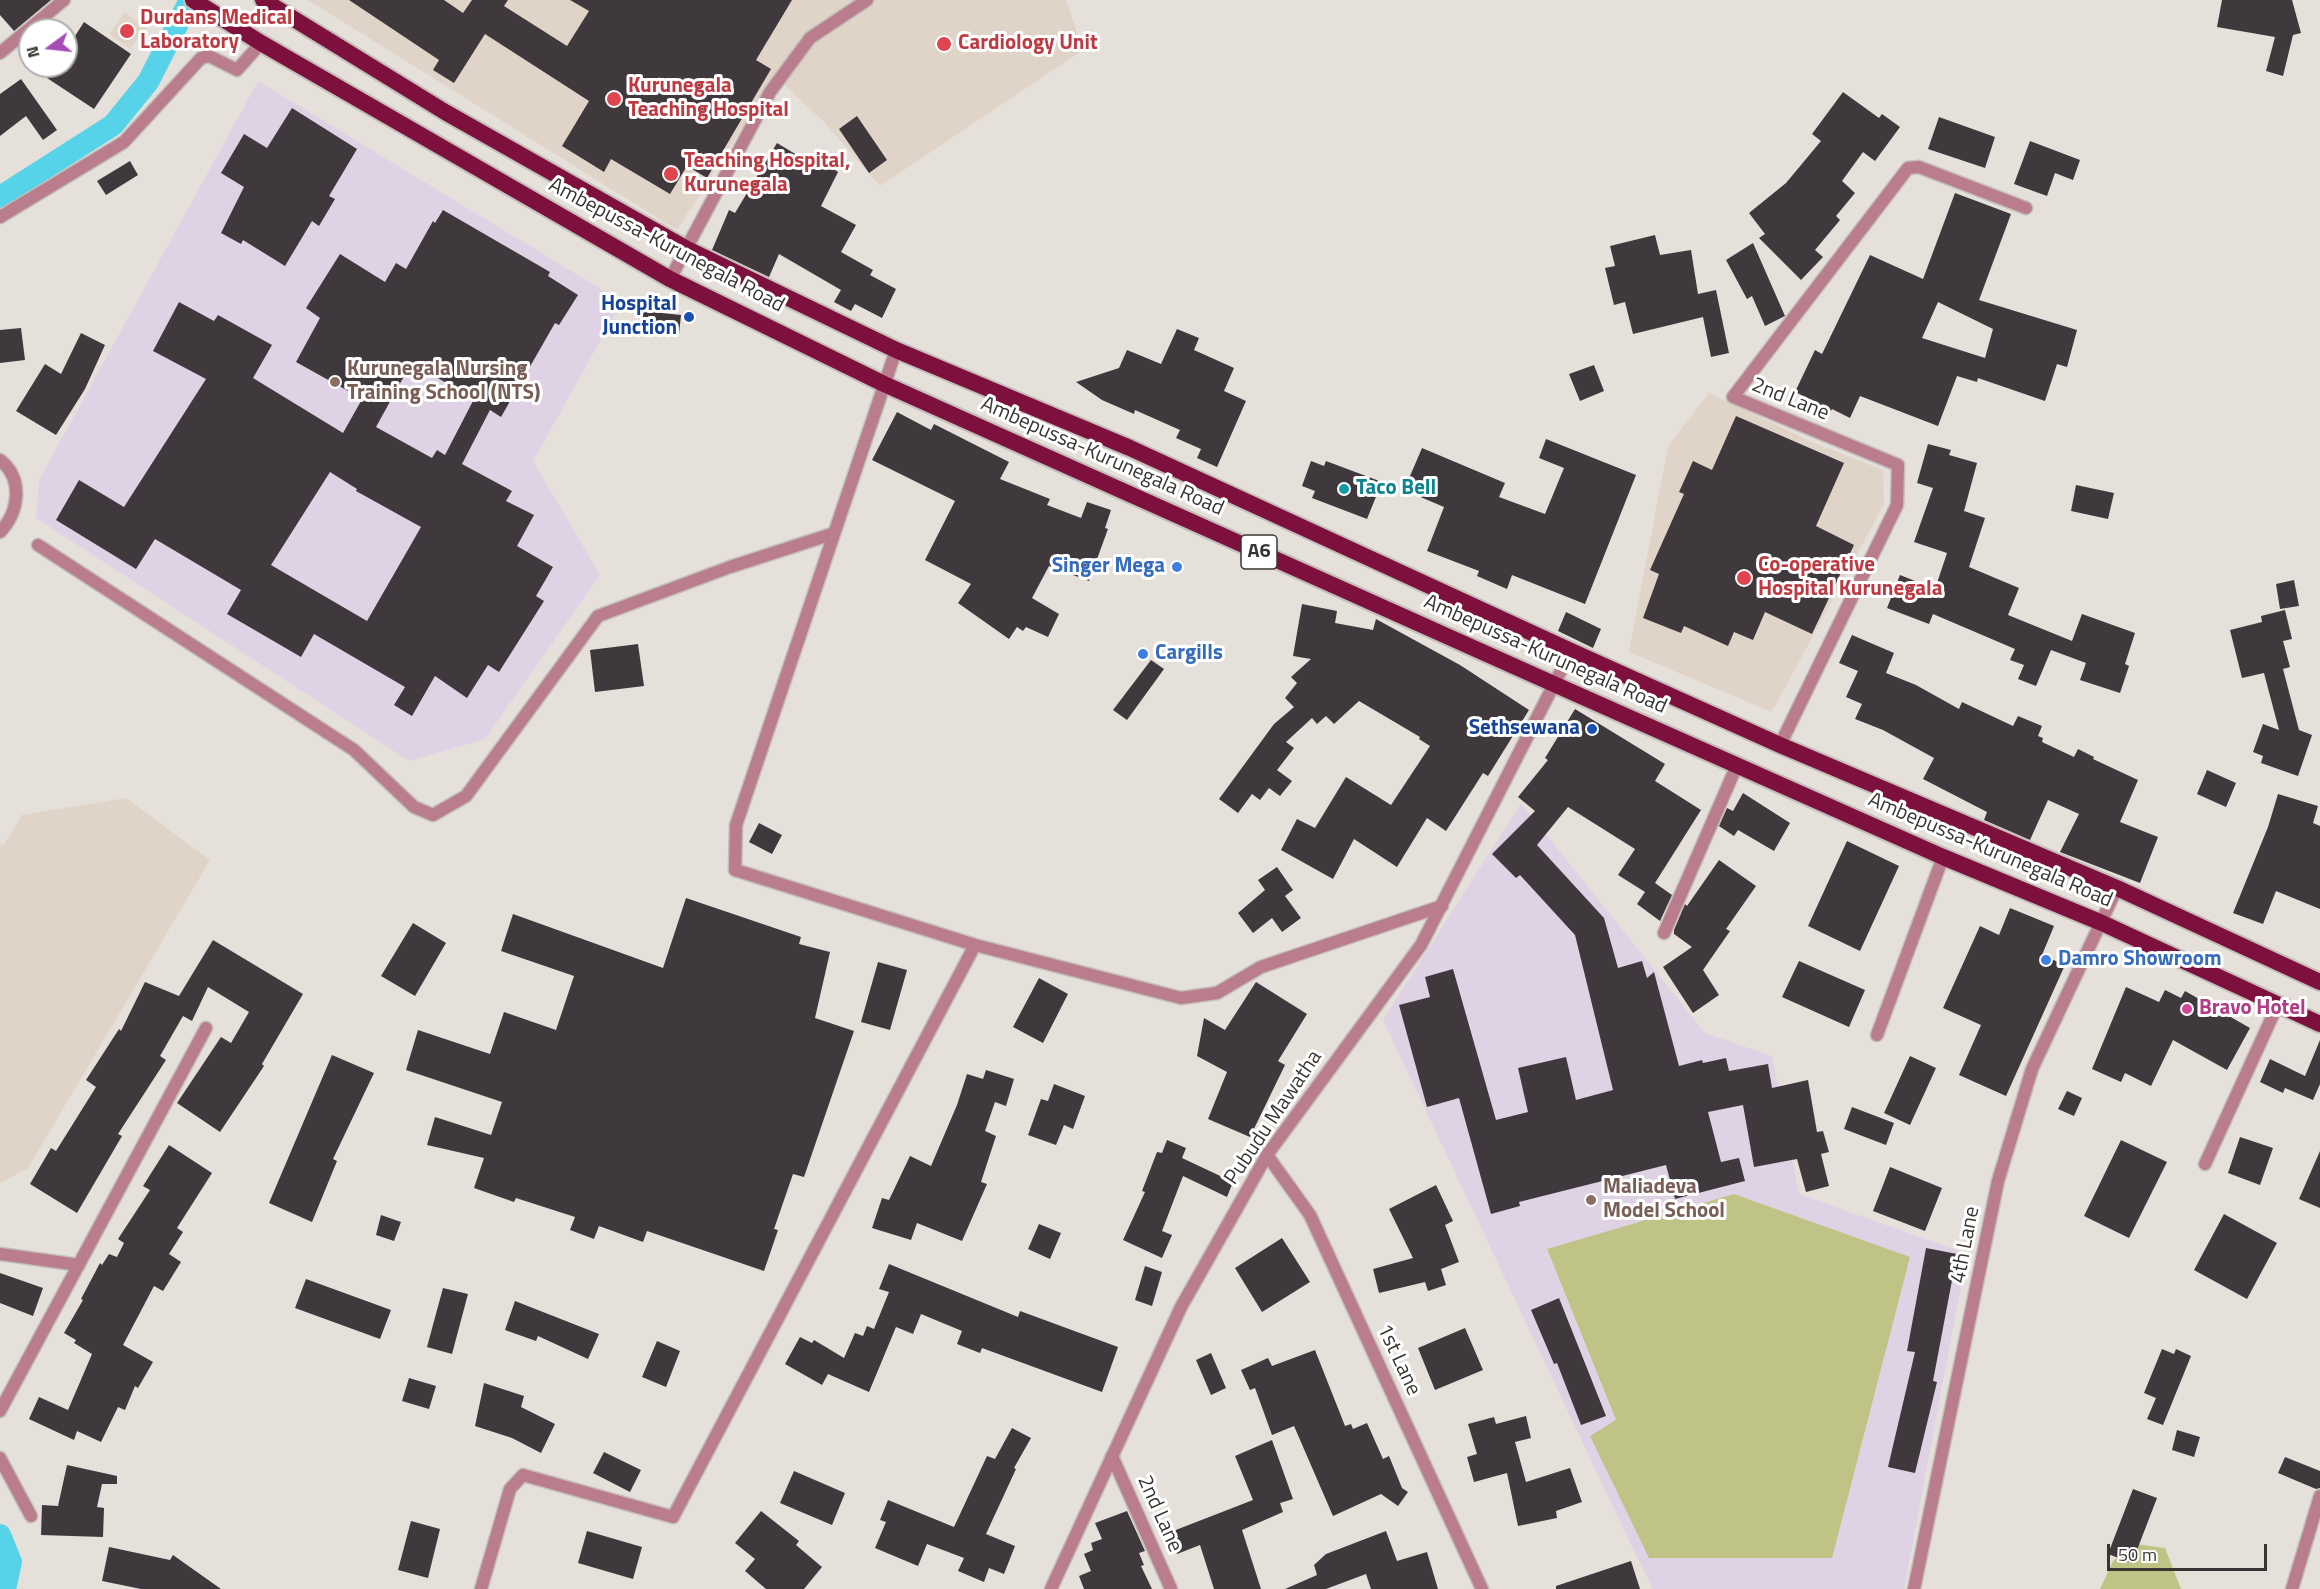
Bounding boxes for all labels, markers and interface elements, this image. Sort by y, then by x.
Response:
place label: Durdans Medical Laboratory [140,6,293,56]
north arrow [18,18,78,78]
marker: Durdans Medical Laboratory [118,22,136,40]
place label: Cardiology Unit [958,31,1098,57]
marker: Cardiology Unit [935,35,953,53]
text: N [20,44,46,61]
place label: Kurunegala Teaching Hospital [628,74,789,124]
marker: Kurunegala Teaching Hospital [605,90,623,108]
place label: Teaching Hospital, Kurunegala [684,149,850,199]
marker: Teaching Hospital, Kurunegala [662,165,680,183]
street label: Ambepussa-Kurunegala Road [544,173,788,319]
place label: Hospital Junction [601,292,677,342]
marker: Hospital Junction [682,310,696,324]
place label: Kurunegala Nursing Training School (NTS) [347,357,540,407]
street label: 2nd Lane [1748,373,1832,427]
marker: Kurunegala Nursing Training School (NTS) [328,375,342,389]
street label: Ambepussa-Kurunegala Road [977,392,1227,522]
place label: Taco Bell [1356,476,1436,502]
marker: Taco Bell [1337,482,1351,496]
road number: A6 [1241,535,1277,569]
place label: Co-operative Hospital Kurunegala [1758,553,1942,603]
place label: Singer Mega [1052,554,1165,580]
marker: Singer Mega [1170,560,1184,574]
marker: Co-operative Hospital Kurunegala [1735,569,1753,587]
street label: Ambepussa-Kurunegala Road [1420,590,1670,720]
place label: Cargills [1155,641,1223,667]
marker: Cargills [1136,647,1150,661]
place label: Sethsewana [1469,716,1580,742]
marker: Sethsewana [1585,722,1599,736]
street label: Ambepussa-Kurunegala Road [1864,788,2116,914]
place label: Damro Showroom [2058,947,2222,973]
marker: Damro Showroom [2039,953,2053,967]
place label: Bravo Hotel [2199,996,2306,1022]
marker: Bravo Hotel [2180,1002,2194,1016]
street label: Pubudu Mawatha [1220,1046,1328,1190]
place label: Maliadeva Model School [1603,1175,1725,1225]
marker: Maliadeva Model School [1584,1193,1598,1207]
street label: 4th Lane [1946,1205,1986,1285]
street label: 1st Lane [1371,1320,1425,1400]
street label: 2nd Lane [1131,1472,1187,1556]
scale bar [2110,1532,2270,1570]
text: 50 m [2118,1541,2157,1568]

